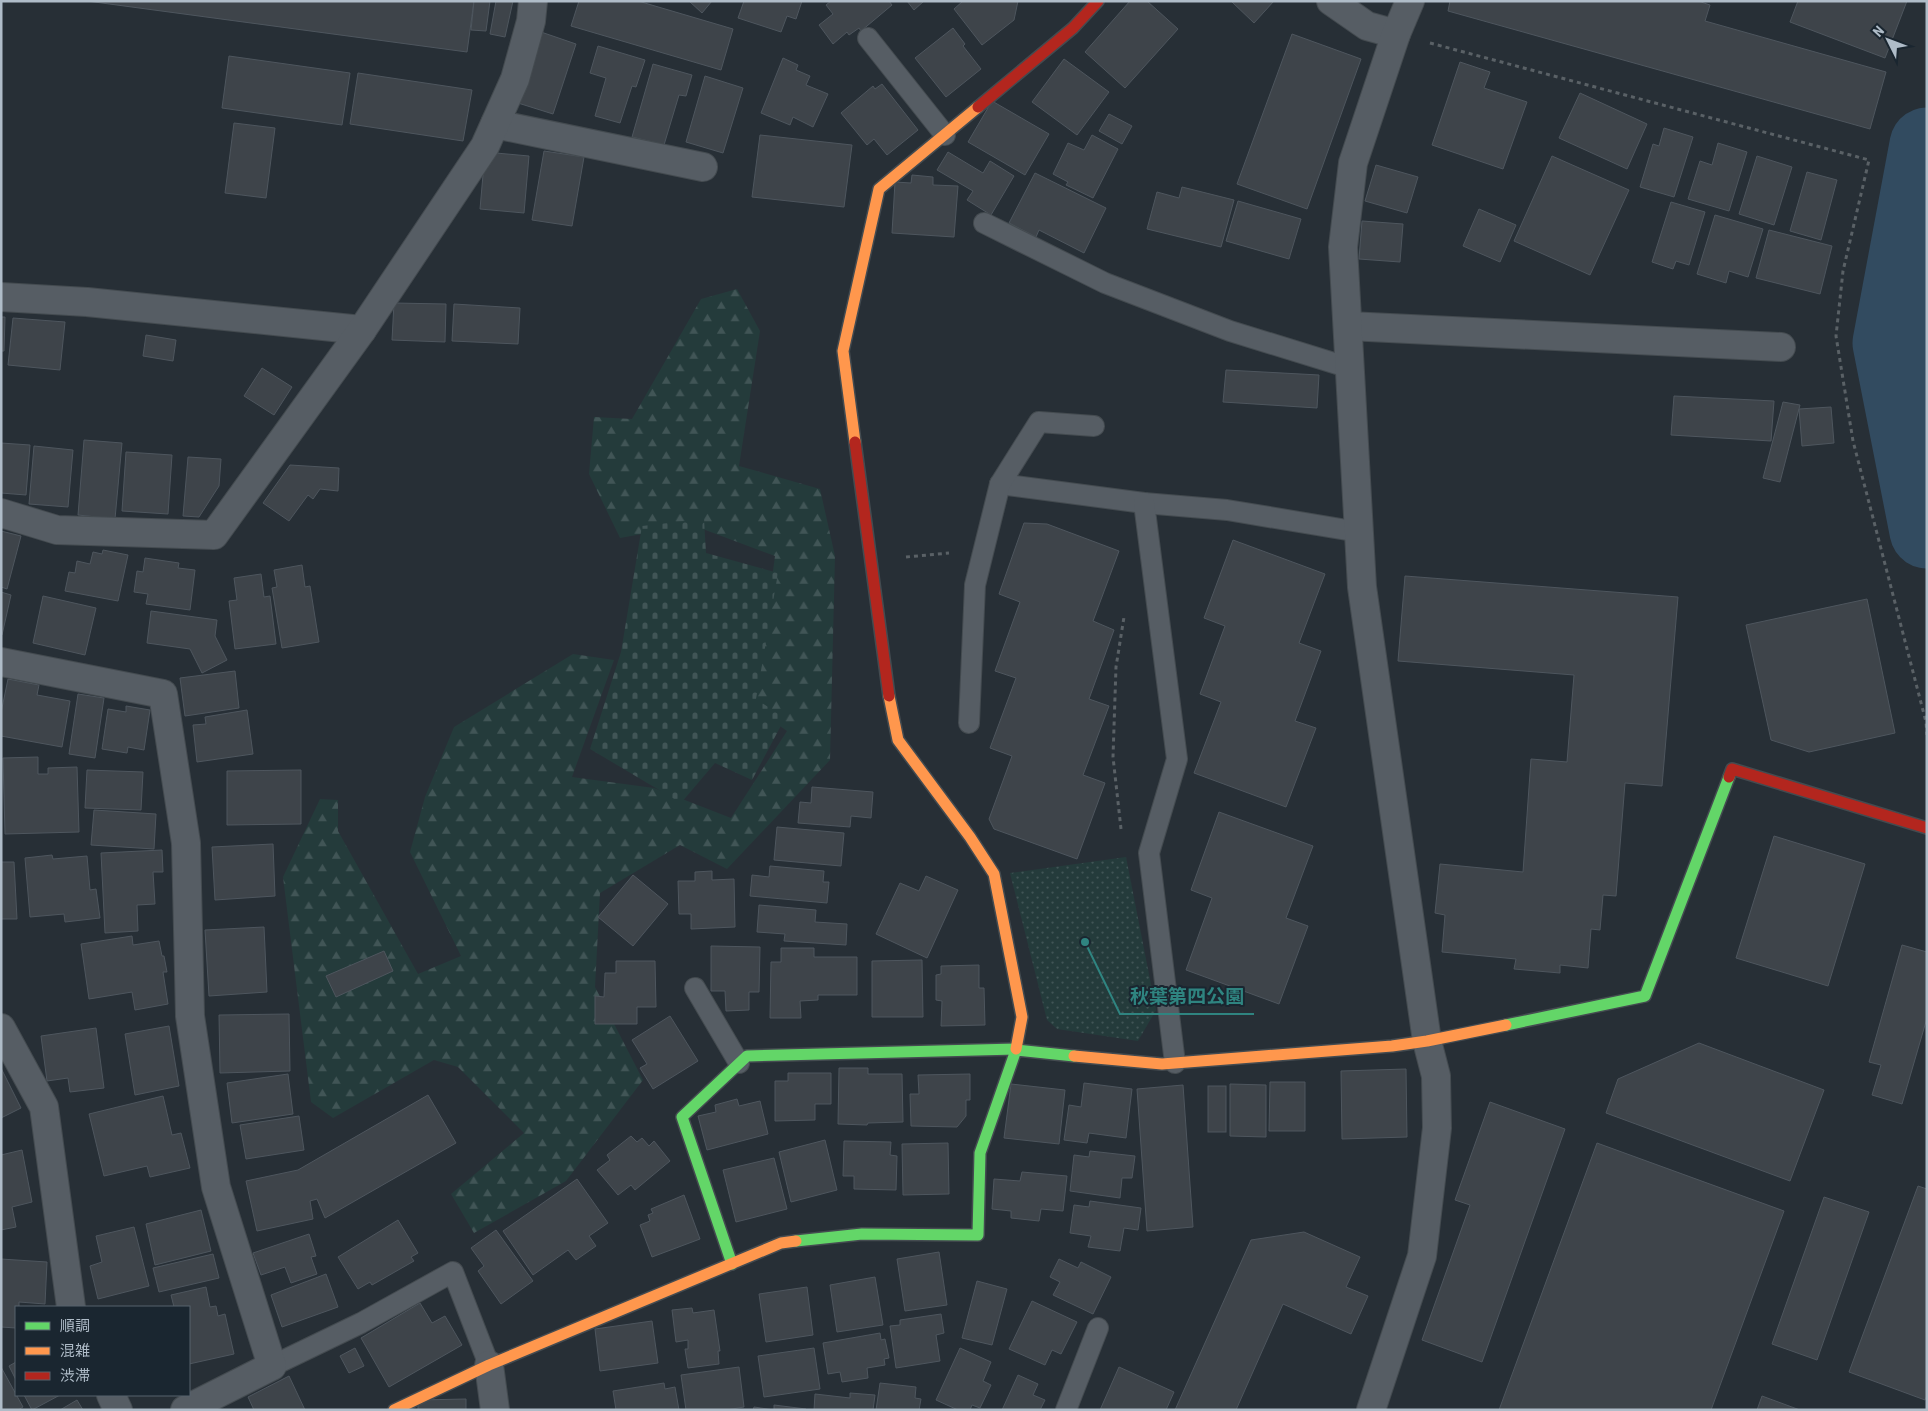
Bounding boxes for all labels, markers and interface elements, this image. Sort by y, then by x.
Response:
north arrow [1863,15,1913,65]
text: N [1870,23,1887,40]
callout: 秋葉第四公園 [1120,980,1254,1014]
text: 秋葉第四公園 [1130,985,1244,1008]
legend [15,1306,190,1396]
text: 順調 [60,1317,90,1335]
text: 混雑 [60,1342,90,1360]
text: 渋滞 [60,1367,90,1385]

